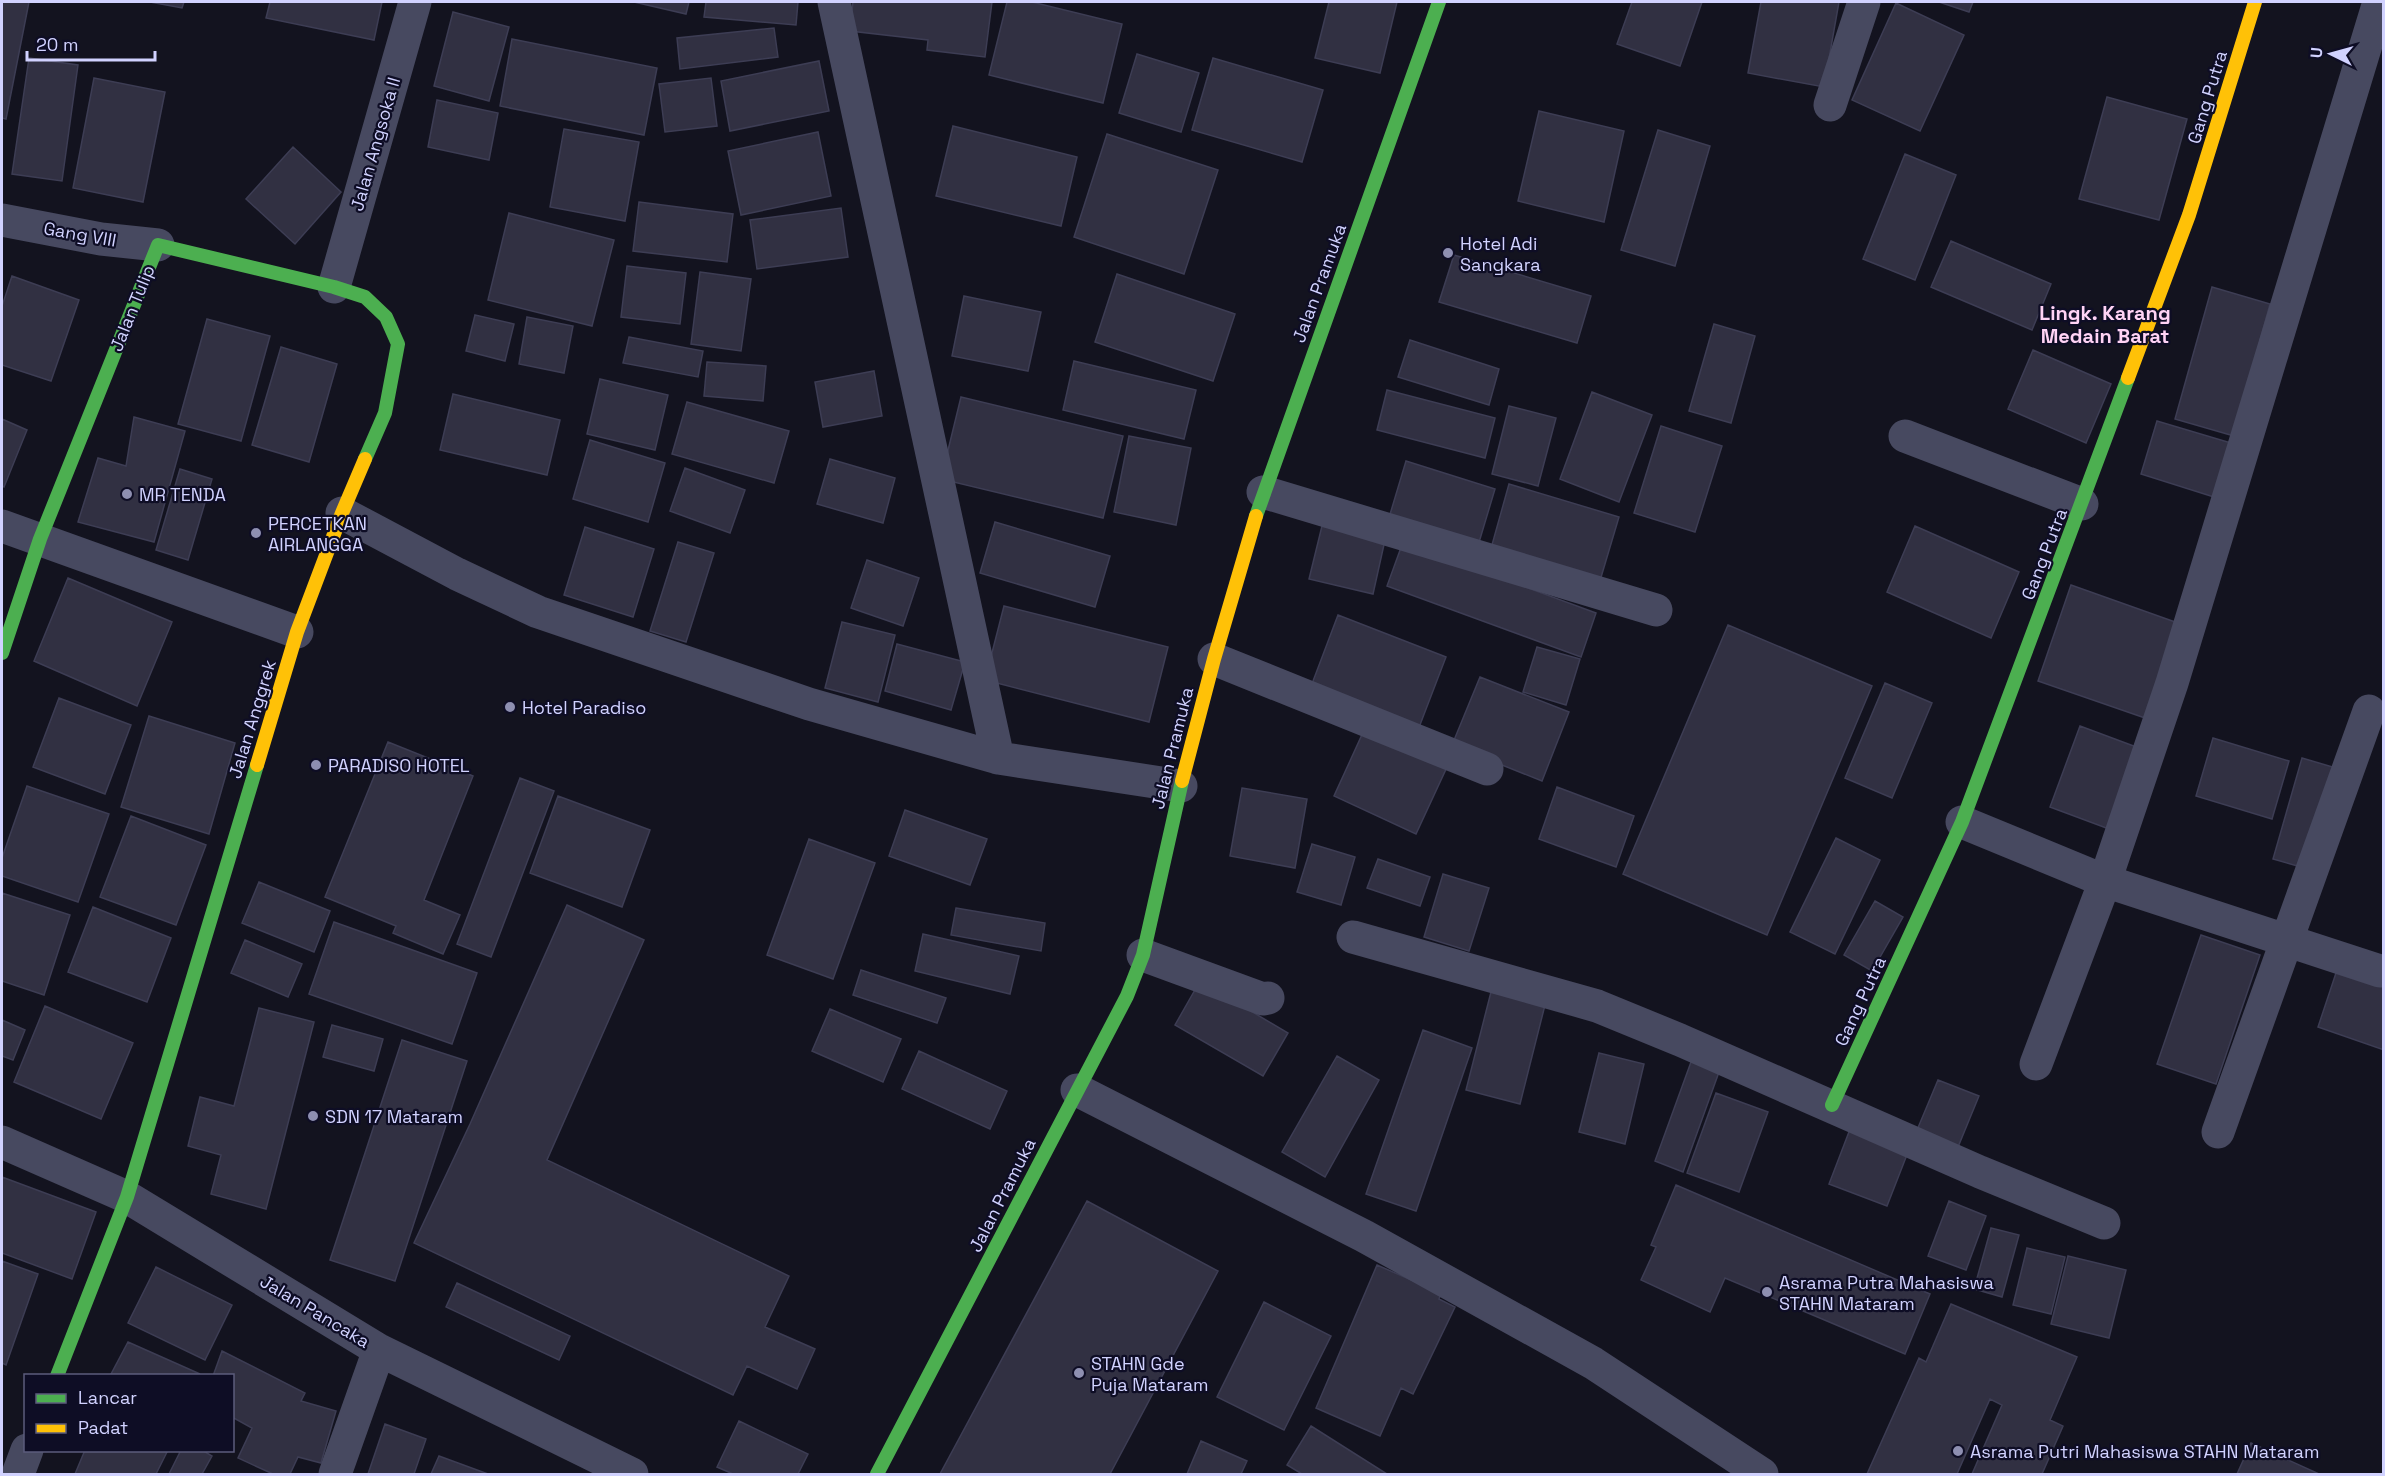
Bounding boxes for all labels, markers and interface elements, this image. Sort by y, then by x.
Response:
scale bar [27,24,154,62]
north arrow [2301,24,2361,84]
text: 20 m [36,33,79,56]
text: U [2306,46,2327,59]
street label: Gang Putra [2182,48,2232,146]
street label: Jalan Angsoka II [345,74,405,214]
street label: Gang VIII [42,216,118,252]
street label: Jalan Pramuka [1287,220,1351,346]
place label: Hotel Adi Sangkara [1460,232,1541,276]
marker: Hotel Adi Sangkara [1441,246,1455,260]
street label: Jalan Tulip [104,261,160,355]
district label: Lingk. Karang Medain Barat [2039,300,2171,349]
place label: MR TENDA [139,483,226,506]
marker: MR TENDA [120,487,134,501]
street label: Gang Putra [2016,505,2072,603]
place label: PERCETKAN AIRLANGGA [268,512,367,556]
marker: PERCETKAN AIRLANGGA [249,526,263,540]
street label: Jalan Anggrek [223,657,281,781]
street label: Jalan Pramuka [1146,685,1198,811]
place label: Hotel Paradiso [522,696,646,719]
marker: Hotel Paradiso [503,700,517,714]
place label: PARADISO HOTEL [328,754,470,777]
marker: PARADISO HOTEL [309,758,323,772]
street label: Gang Putra [1829,952,1891,1050]
place label: SDN 17 Mataram [325,1105,463,1128]
marker: SDN 17 Mataram [306,1109,320,1123]
street label: Jalan Pramuka [963,1134,1041,1256]
street label: Jalan Pancaka [256,1269,374,1353]
place label: Asrama Putra Mahasiswa STAHN Mataram [1779,1271,1994,1315]
marker: Asrama Putra Mahasiswa STAHN Mataram [1760,1285,1774,1299]
place label: STAHN Gde Puja Mataram [1091,1352,1209,1396]
marker: STAHN Gde Puja Mataram [1072,1366,1086,1380]
legend [24,1374,234,1452]
text: Lancar [78,1386,137,1409]
text: Padat [78,1416,128,1439]
place label: Asrama Putri Mahasiswa STAHN Mataram [1970,1440,2319,1463]
marker: Asrama Putri Mahasiswa STAHN Mataram [1951,1444,1965,1458]

